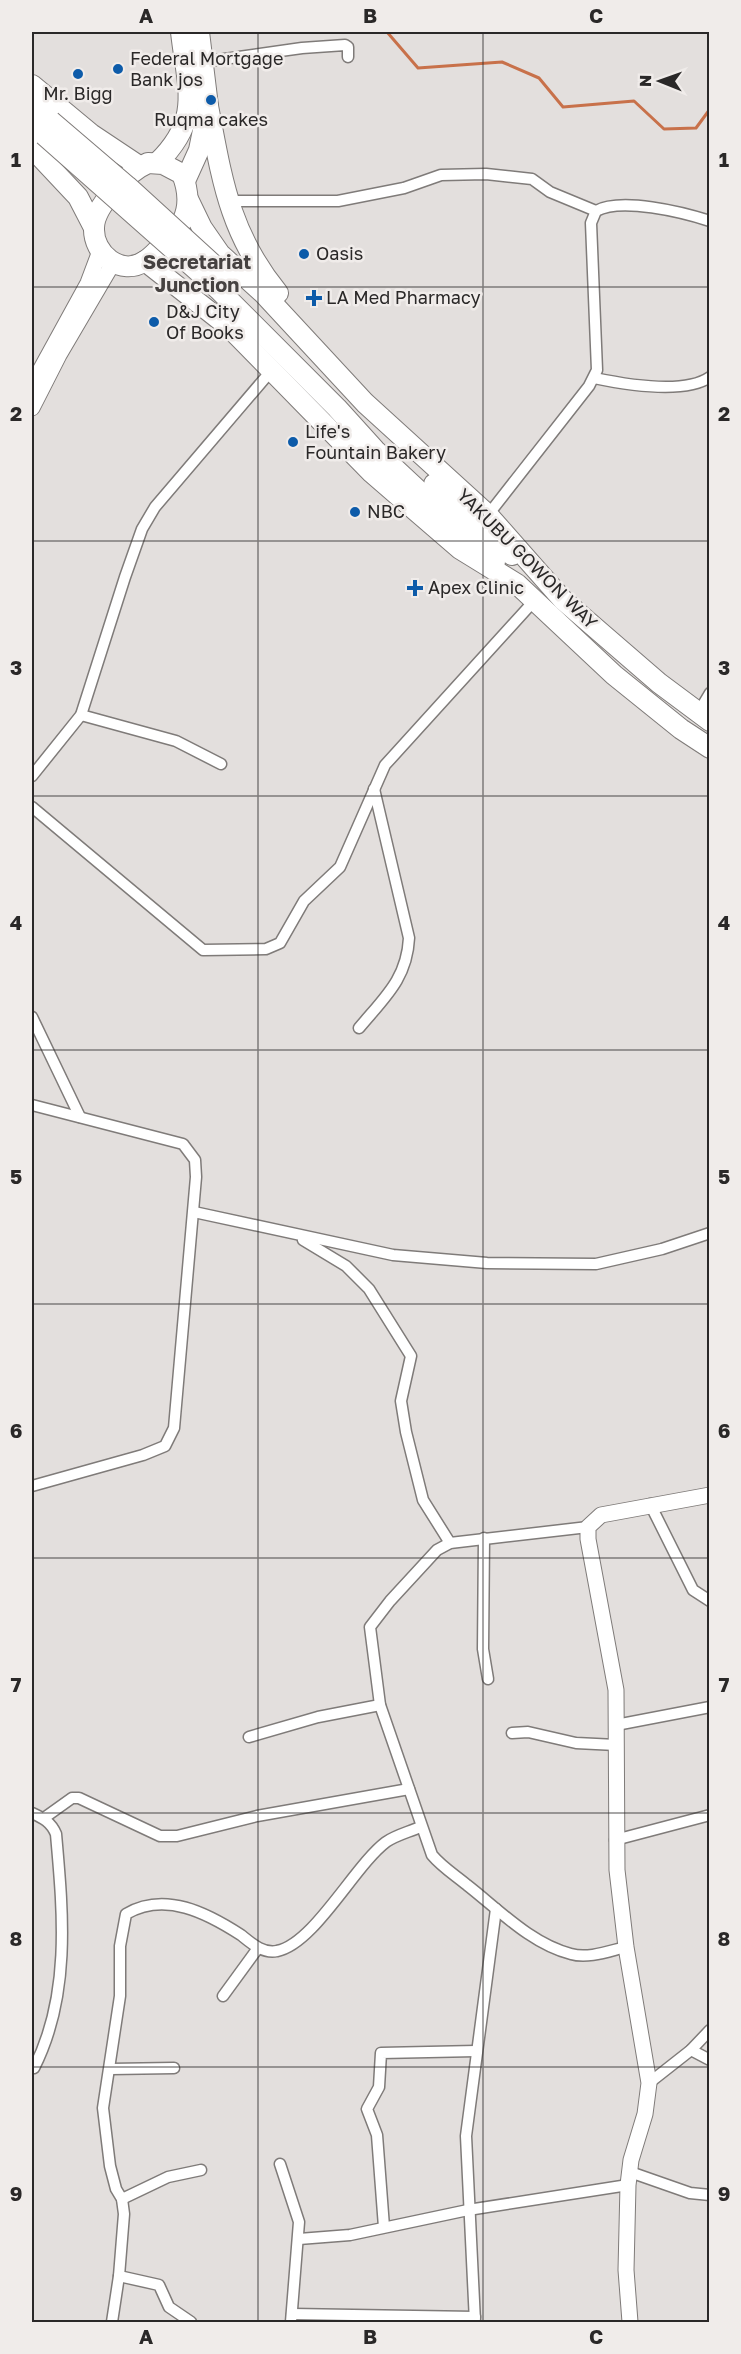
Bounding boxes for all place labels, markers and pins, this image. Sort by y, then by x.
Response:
place label: Federal Mortgage Bank jos [130,47,283,90]
marker: Federal Mortgage Bank jos [111,62,125,76]
marker: Mr. Bigg [71,67,85,81]
place label: Mr. Bigg [43,82,113,104]
marker: Ruqma cakes [204,93,218,107]
place label: Ruqma cakes [154,108,268,130]
place label: Oasis [316,242,363,264]
marker: Oasis [297,247,311,261]
place label: LA Med Pharmacy [326,286,481,308]
marker: LA Med Pharmacy [307,291,321,305]
place label: D&J City Of Books [166,300,244,343]
marker: D&J City Of Books [147,315,161,329]
place label: Life's Fountain Bakery [305,420,446,463]
marker: Life's Fountain Bakery [286,435,300,449]
place label: NBC [367,500,405,522]
marker: NBC [348,505,362,519]
place label: Apex Clinic [428,576,524,598]
marker: Apex Clinic [406,579,424,597]

